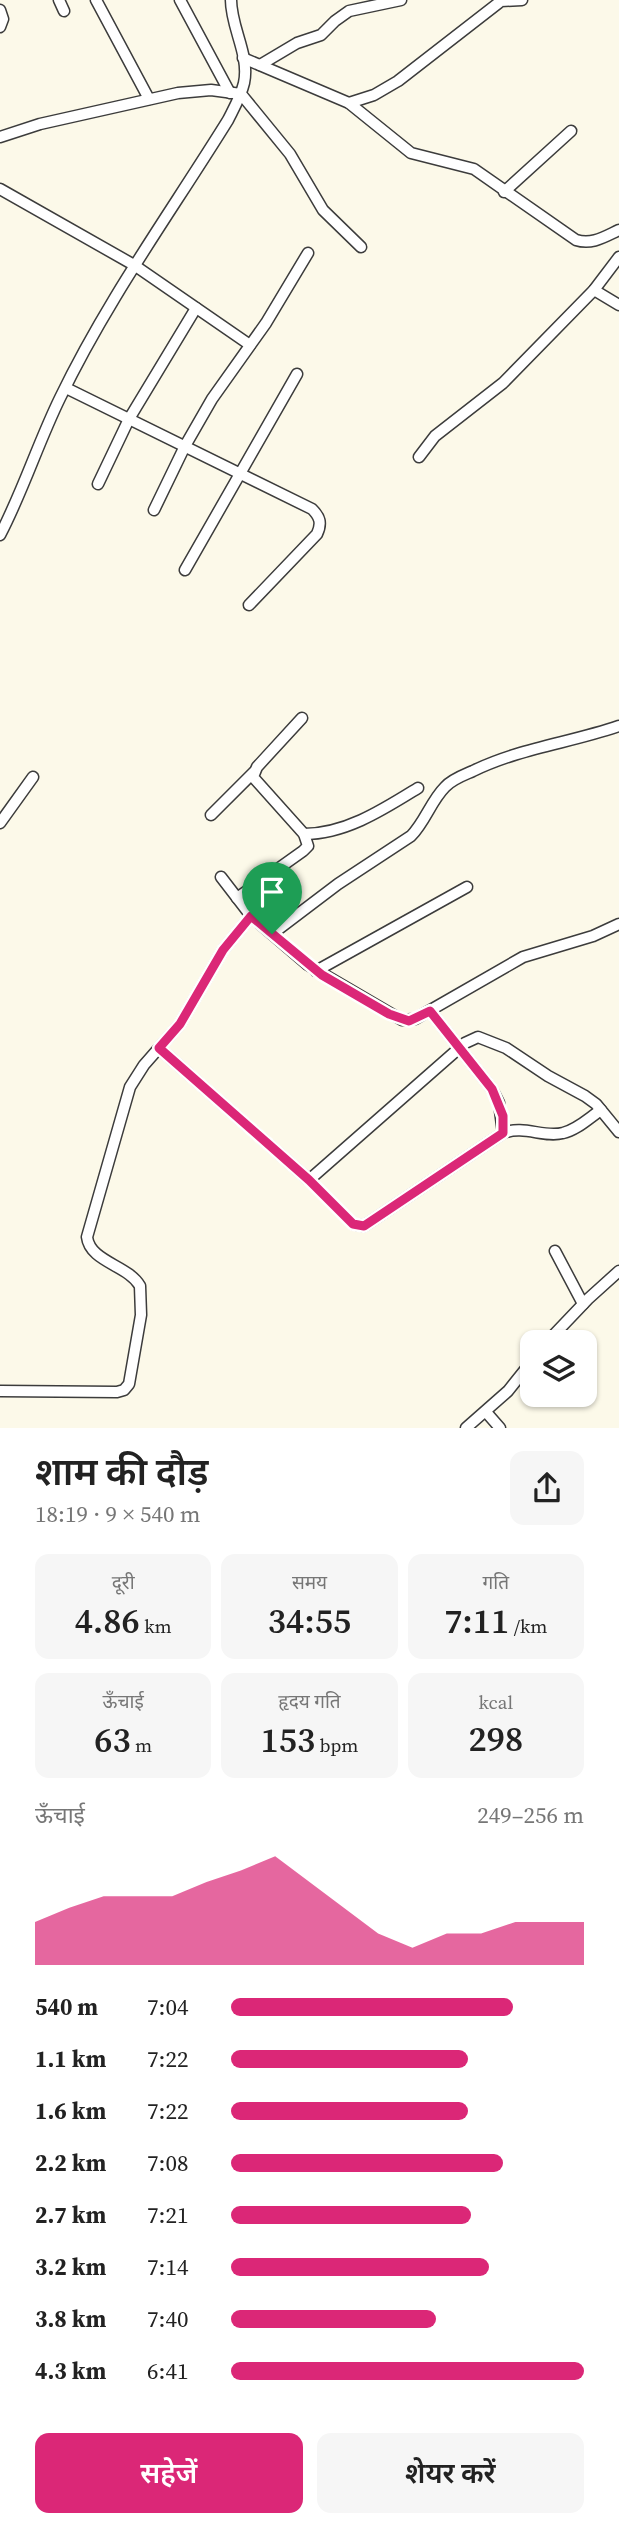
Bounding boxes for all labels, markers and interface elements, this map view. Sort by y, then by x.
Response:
pin [242,862,302,934]
icon: arrive [253,873,291,911]
map controls [520,1330,597,1407]
button: layers [520,1330,597,1407]
text: शाम की दौड़ [35,1446,208,1498]
button: share [510,1451,584,1525]
text: 18:19 · 9 × 540 m [35,1498,201,1530]
text: दूरी [112,1569,135,1595]
text: समय [292,1569,327,1595]
text: गति [483,1569,509,1595]
text: 4.86 [75,1597,140,1645]
text: 34:55 [268,1597,351,1645]
text: 7:11 [444,1597,509,1645]
text: km [140,1613,172,1639]
text: /km [509,1613,547,1639]
text: ऊँचाई [103,1688,144,1714]
text: हृदय गति [278,1688,341,1714]
text: kcal [479,1689,513,1715]
text: 298 [469,1715,523,1763]
text: 63 [94,1716,131,1764]
text: 153 [260,1716,315,1764]
text: m [131,1732,152,1758]
text: bpm [315,1732,359,1758]
text: ऊँचाई [35,1799,85,1831]
text: 249–256 m [477,1799,584,1831]
text: 540 m [35,1991,98,2023]
text: 7:04 [147,1991,188,2023]
text: 1.1 km [35,2043,106,2075]
text: 7:22 [147,2043,188,2075]
text: 1.6 km [35,2095,106,2127]
text: 7:22 [147,2095,188,2127]
text: 2.2 km [35,2147,106,2179]
text: 7:08 [147,2147,188,2179]
text: 2.7 km [35,2199,106,2231]
text: 7:21 [147,2199,188,2231]
text: 3.2 km [35,2251,106,2283]
text: 7:14 [147,2251,188,2283]
text: 3.8 km [35,2303,106,2335]
text: 7:40 [147,2303,188,2335]
text: 4.3 km [35,2355,106,2387]
text: 6:41 [147,2355,188,2387]
button: सहेजें [35,2433,303,2513]
button: शेयर करें [317,2433,584,2513]

